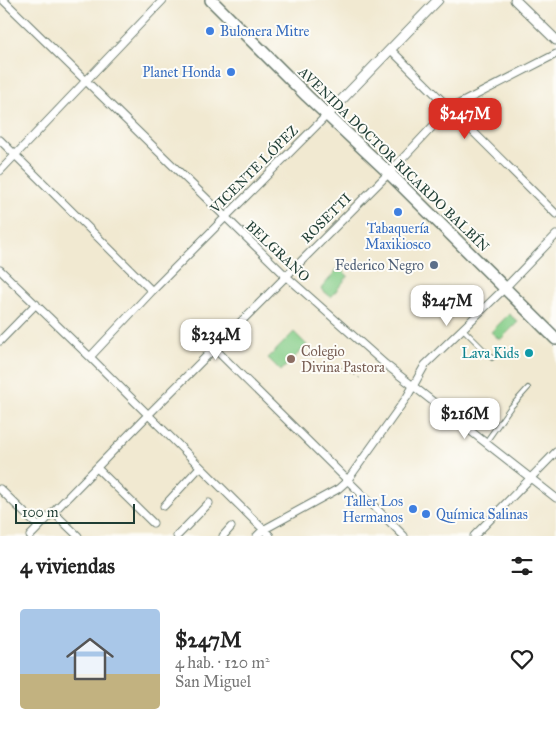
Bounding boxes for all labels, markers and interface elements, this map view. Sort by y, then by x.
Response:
place label: Bulonera Mitre [220,23,310,40]
marker: Bulonera Mitre [204,25,216,37]
street label: AVENIDA DOCTOR RICARDO BALBÍN [294,61,494,255]
place label: Planet Honda [142,64,221,81]
marker: Planet Honda [225,66,237,78]
pin: $247M [430,98,500,140]
text: $247M [440,104,490,123]
street label: VICENTE LÓPEZ [205,120,302,218]
street label: ROSETTI [298,190,355,247]
marker: Tabaquería Maxikiosco [392,206,404,218]
street label: BELGRANO [242,217,313,285]
place label: Tabaquería Maxikiosco [365,220,431,253]
place label: Federico Negro [335,257,424,274]
marker: Federico Negro [428,259,440,271]
pin: $247M [412,284,482,327]
text: $247M [422,291,472,310]
pin: $234M [181,318,251,361]
text: $234M [191,325,241,344]
place label: Colegio Divina Pastora [301,343,385,376]
place label: Lava Kids [461,345,519,362]
marker: Lava Kids [523,347,535,359]
marker: Colegio Divina Pastora [285,353,297,365]
pin: $216M [430,398,500,440]
text: $216M [441,404,489,423]
place label: Taller Los Hermanos [342,493,403,526]
scale bar [15,501,135,524]
marker: Taller Los Hermanos [407,503,419,515]
text: 100 m [22,504,59,521]
place label: Química Salinas [436,506,528,523]
marker: Química Salinas [420,508,432,520]
icon: filters [508,552,536,580]
text: 4 viviendas [20,553,115,579]
text: $247M [175,627,242,653]
icon: home [60,629,120,689]
icon: heart [508,645,536,673]
text: 4 hab. · 120 m² [175,653,270,672]
text: San Miguel [175,672,251,691]

